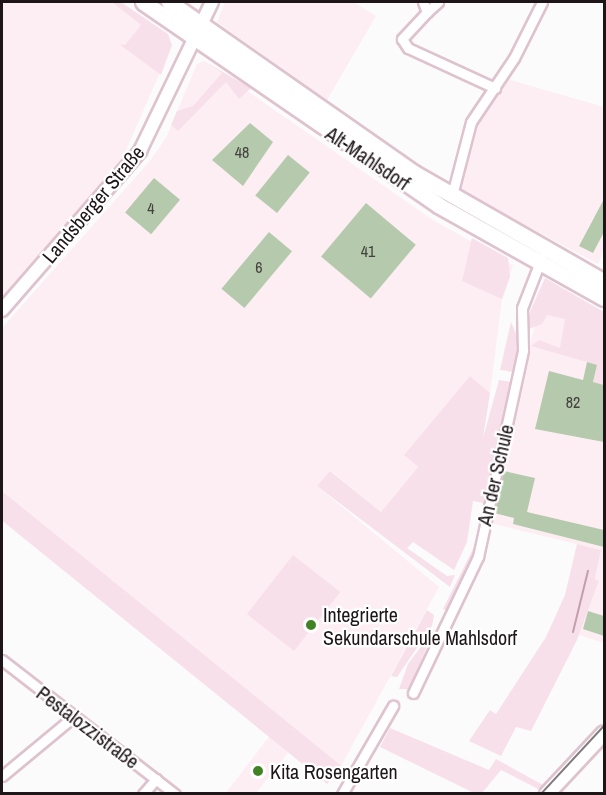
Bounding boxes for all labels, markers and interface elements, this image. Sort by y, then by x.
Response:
street label: Alt-Mahlsdorf [321,121,415,195]
street label: Landsberger Straße [37,140,149,268]
house number: 48 [235,142,249,162]
house number: 4 [147,198,155,218]
house number: 41 [361,241,375,261]
house number: 6 [255,257,263,277]
house number: 82 [566,392,580,412]
street label: An der Schule [472,422,518,528]
place label: Integrierte Sekundarschule Mahlsdorf [323,602,517,649]
marker: Integrierte Sekundarschule Mahlsdorf [304,618,318,632]
street label: Pestalozzistraße [32,681,144,773]
place label: Kita Rosengarten [270,759,398,783]
marker: Kita Rosengarten [251,764,265,778]

